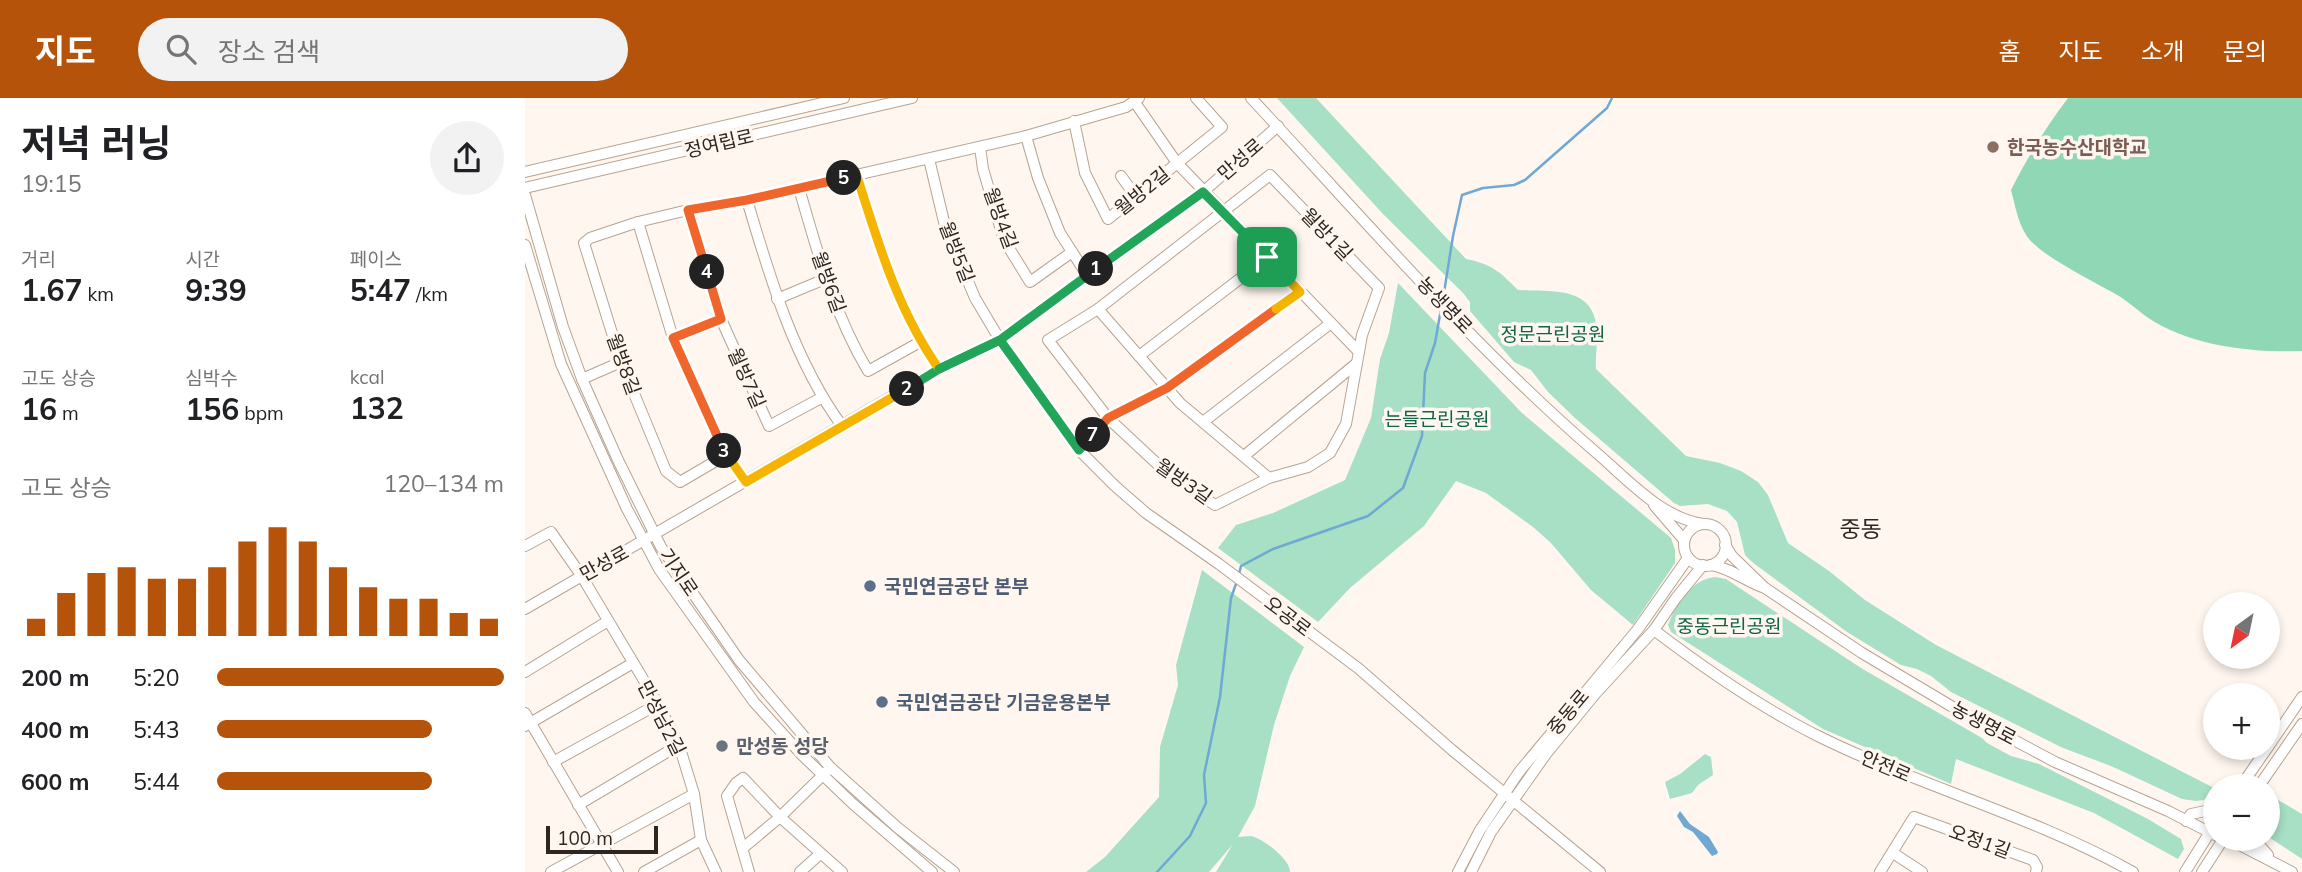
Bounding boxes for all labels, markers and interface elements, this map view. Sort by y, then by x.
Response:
search box [138,18,628,81]
text: 지도 [35,30,96,71]
icon: search [162,30,200,68]
text: 장소 검색 [218,35,320,68]
text: 홈 [1998,36,2020,66]
text: 지도 [2058,36,2103,66]
text: 소개 [2141,36,2185,66]
text: 문의 [2223,36,2267,66]
text: 저녁 러닝 [21,119,171,167]
button: share [430,121,504,195]
street label: 정여립로 [682,123,756,163]
street label: 만성로 [1212,133,1268,185]
place label: 한국농수산대학교 [2007,135,2147,159]
marker: 한국농수산대학교 [1985,139,2001,155]
pin: 5 [827,160,861,196]
street label: 월방2길 [1110,162,1174,220]
text: 5 [838,165,849,189]
text: 19:15 [21,169,81,198]
street label: 월방4길 [979,184,1023,252]
street label: 월방1길 [1296,203,1358,265]
street label: 월방5길 [934,218,980,286]
pin [1237,227,1297,287]
icon: arrive [1248,238,1286,276]
text: 거리 [21,247,56,271]
text: 시간 [185,247,220,271]
text: 페이스 [350,247,402,271]
street label: 월방6길 [807,248,851,316]
pin: 1 [1079,252,1113,286]
pin: 4 [689,254,725,290]
text: 1 [1090,256,1101,280]
text: 4 [701,259,712,283]
text: 1.67 [21,271,82,309]
text: 9:39 [185,271,247,309]
text: 5:47 [350,271,411,309]
street label: 농생명로 [1412,272,1478,338]
text: km [82,282,114,306]
text: /km [411,282,448,306]
park label: 정문근린공원 [1501,322,1605,346]
street label: 월방8길 [602,330,646,398]
street label: 월방7길 [723,344,771,412]
text: kcal [350,365,384,389]
text: 고도 상승 [21,366,96,390]
text: 심박수 [185,366,238,390]
pin: 2 [889,372,925,406]
text: 2 [901,376,912,400]
text: 132 [350,389,404,427]
text: 16 [21,390,57,428]
text: 156 [185,390,239,428]
text: m [57,401,79,425]
text: bpm [239,401,284,425]
park label: 는들근린공원 [1385,407,1489,431]
pin: 7 [1075,418,1111,452]
text: 7 [1087,422,1098,446]
pin: 3 [707,434,741,468]
text: 3 [718,438,729,462]
street label: 월방3길 [1151,453,1217,509]
text: 120–134 m [383,469,504,498]
text: 고도 상승 [21,473,112,502]
district label: 중동 [1840,514,1882,543]
street label: 만성로 [575,540,633,586]
street label: 기지로 [654,544,704,600]
place label: 국민연금공단 본부 [884,574,1029,598]
marker: 국민연금공단 본부 [862,578,878,594]
street label: 오공로 [1260,591,1316,641]
north arrow [2203,592,2280,668]
map controls [2203,592,2280,851]
park label: 중동근린공원 [1677,614,1781,638]
text: 200 m [21,663,89,692]
text: 5:20 [133,663,180,692]
street label: 만성남2길 [633,676,691,760]
button: + [2203,683,2280,760]
street label: 중동로 [1542,684,1594,740]
place label: 국민연금공단 기금운용본부 [896,690,1111,714]
marker: 국민연금공단 기금운용본부 [874,694,890,710]
street label: 농생명로 [1947,696,2021,750]
text: 400 m [21,715,89,744]
text: 5:43 [133,715,180,744]
place label: 만성동 성당 [736,734,829,758]
marker: 만성동 성당 [714,738,730,754]
street label: 안전로 [1857,745,1915,787]
text: 600 m [21,767,89,796]
text: 5:44 [133,767,180,796]
button: − [2203,774,2280,851]
street label: 오정1길 [1946,819,2014,863]
scale bar [546,823,658,855]
text: 100 m [557,826,613,850]

